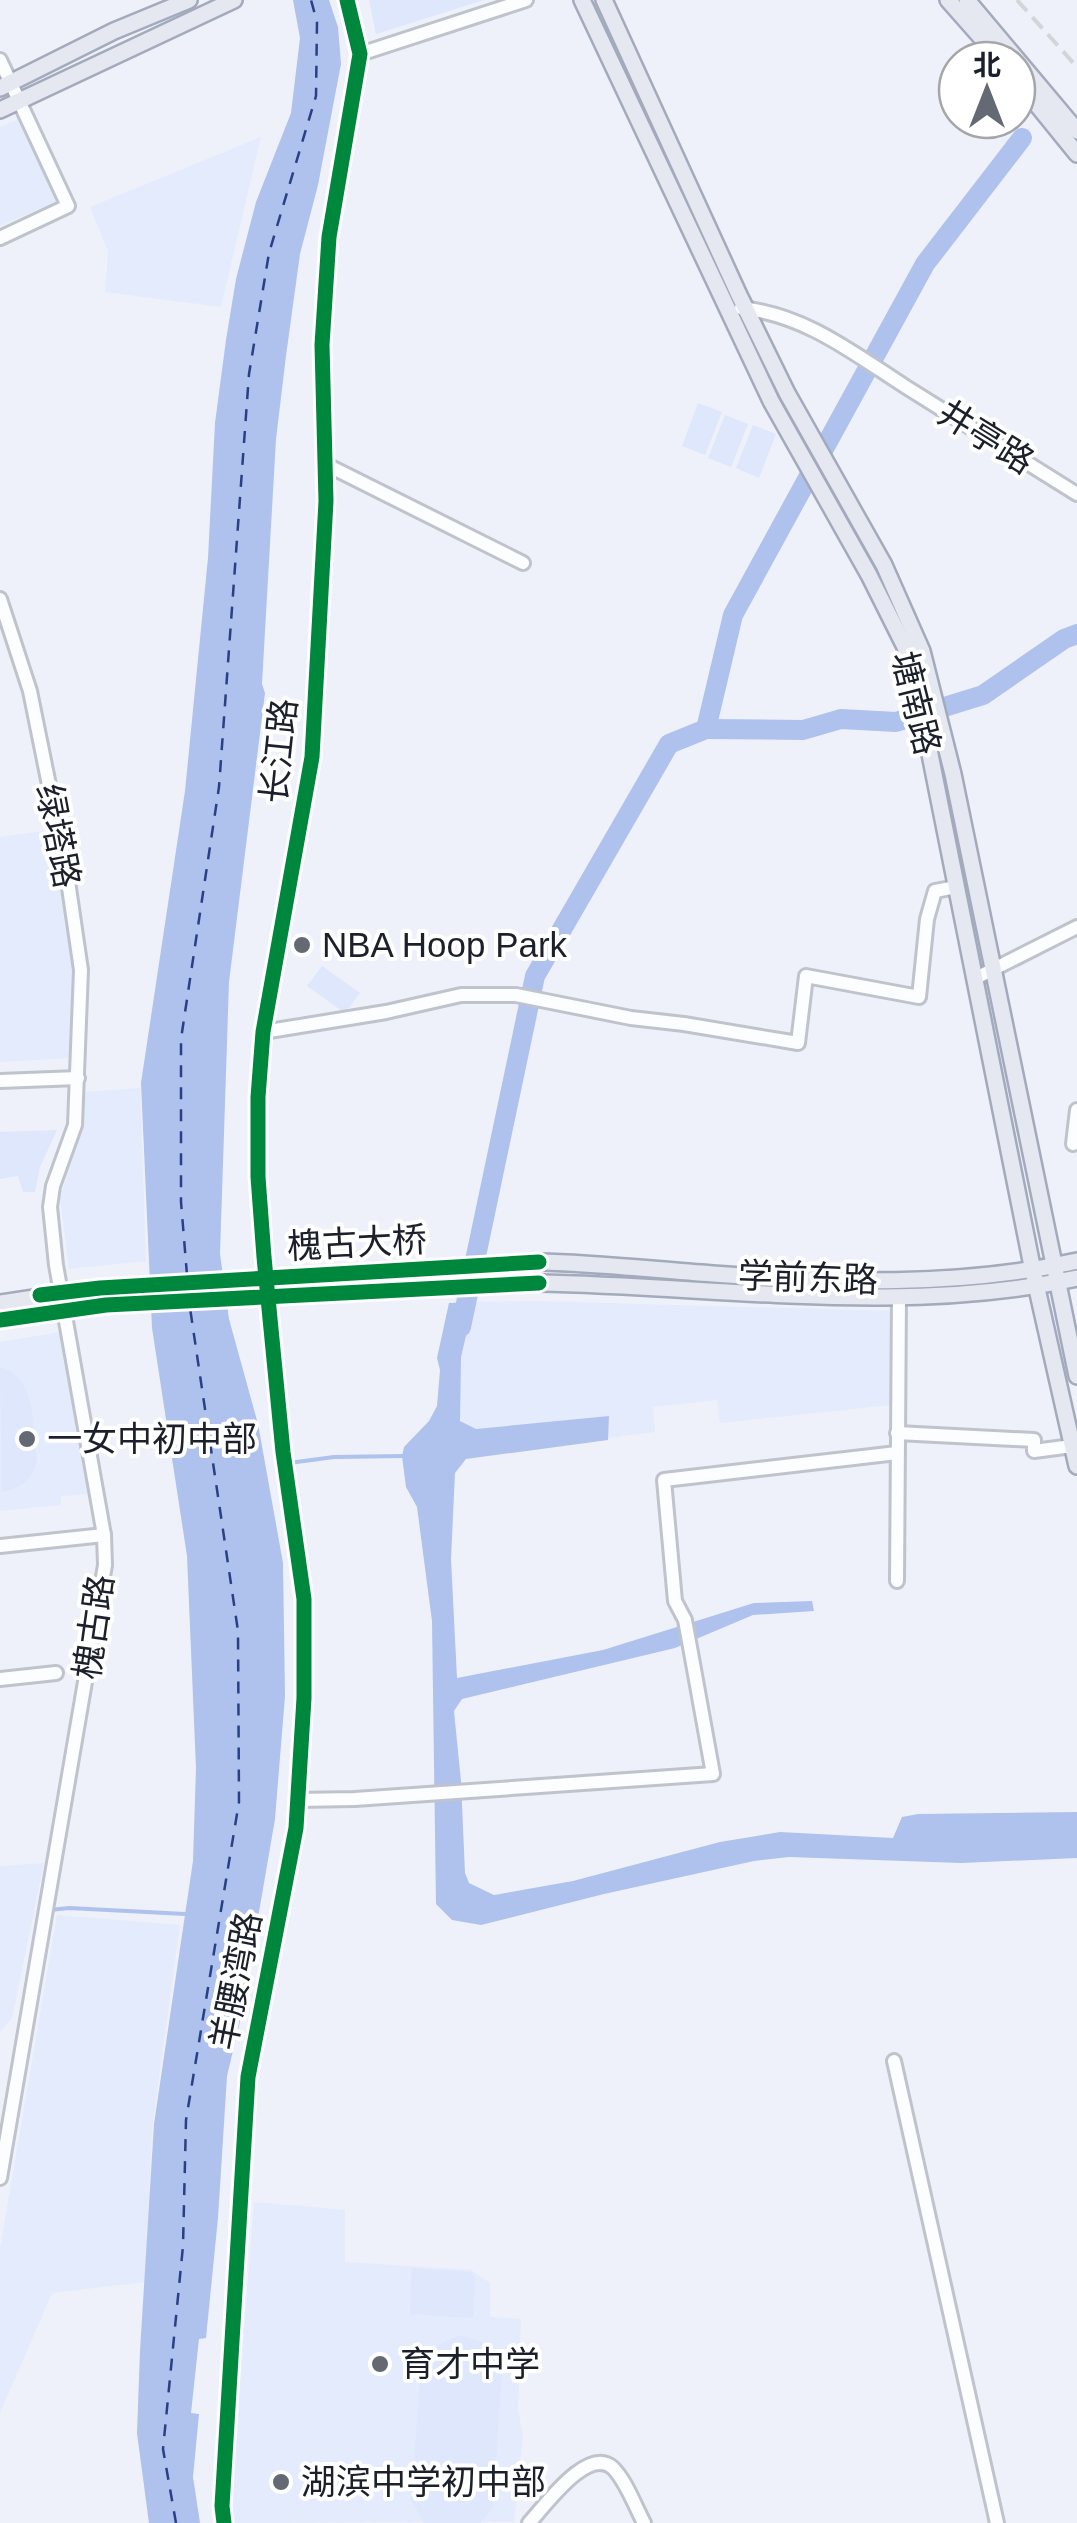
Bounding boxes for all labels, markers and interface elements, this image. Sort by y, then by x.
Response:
north arrow [937,40,1037,140]
text: 北 [973,50,1001,81]
street label: 井亭路 [931,392,1041,481]
street label: 塘南路 [885,647,948,759]
street label: 长江路 [254,697,303,805]
street label: 绿塔路 [29,781,88,891]
place label: NBA Hoop Park [322,925,568,964]
marker: NBA Hoop Park [291,934,313,956]
street label: 槐古大桥 [286,1219,428,1266]
street label: 学前东路 [737,1256,879,1299]
place label: 一女中初中部 [47,1419,257,1458]
marker: 一女中初中部 [16,1428,38,1450]
street label: 槐古路 [67,1572,120,1682]
street label: 羊腰湾路 [203,1908,268,2053]
place label: 育才中学 [400,2344,540,2383]
marker: 育才中学 [369,2353,391,2375]
place label: 湖滨中学初中部 [301,2462,546,2501]
marker: 湖滨中学初中部 [270,2471,292,2493]

